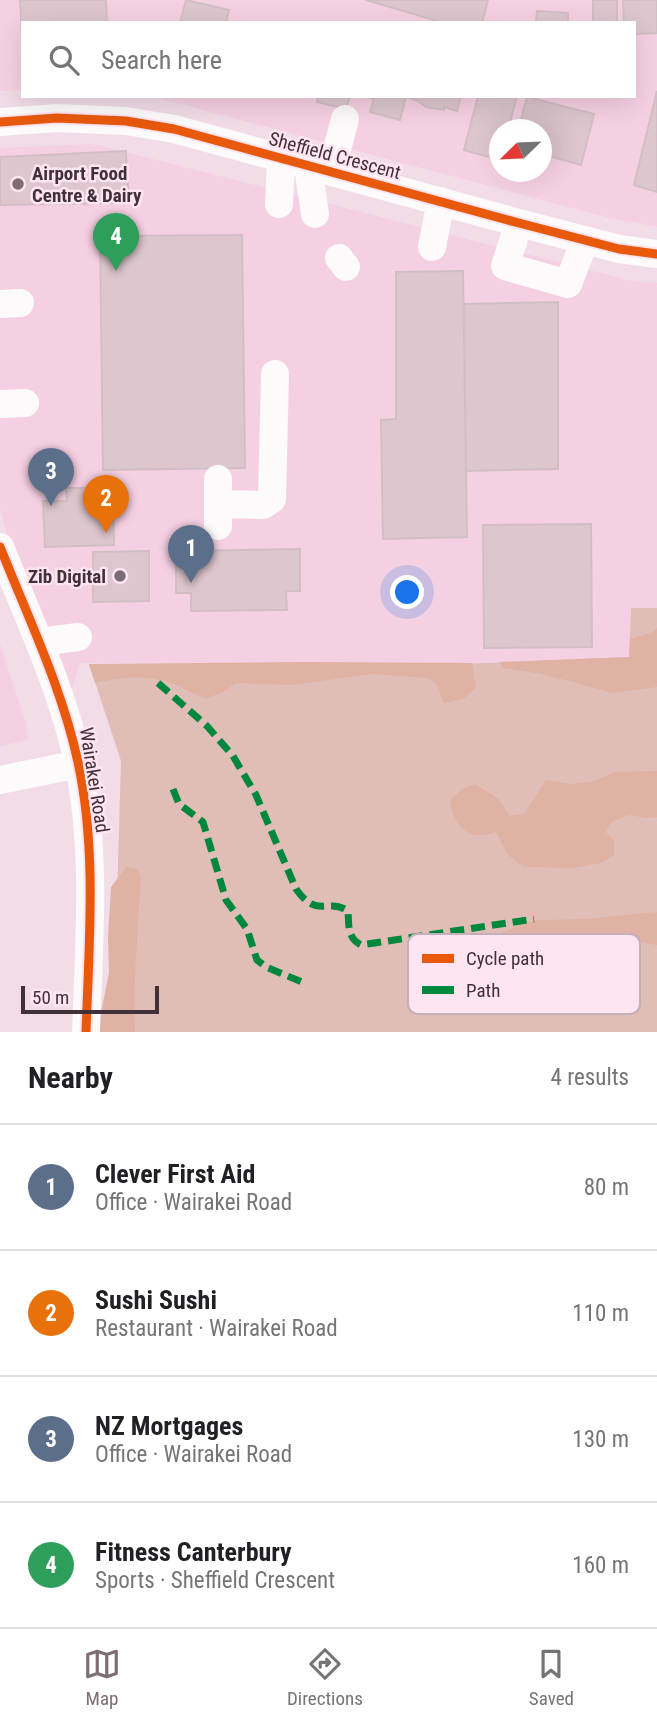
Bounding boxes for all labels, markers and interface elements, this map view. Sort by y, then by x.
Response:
search box [21,21,636,98]
icon: search [45,41,83,79]
text: Search here [101,45,222,75]
north arrow [489,119,552,182]
street label: Sheffield Crescent [266,127,403,184]
place label: Airport Food Centre & Dairy [32,162,142,207]
marker: Airport Food Centre & Dairy [10,176,26,192]
pin: 4 [93,213,139,271]
pin: 3 [28,448,74,506]
pin: 2 [83,475,129,533]
pin: 1 [168,525,214,583]
place label: Zib Digital [28,565,106,588]
marker: Zib Digital [112,568,128,584]
your location [390,575,424,609]
street label: Wairakei Road [75,726,114,834]
legend [408,934,640,1014]
text: Cycle path [466,947,544,970]
text: Path [466,979,500,1002]
scale bar [21,983,159,1015]
text: 50 m [32,986,69,1009]
text: Nearby [28,1060,113,1095]
text: 4 results [551,1064,629,1091]
text: Clever First Aid [95,1159,255,1189]
text: 1 [45,1174,57,1201]
text: 80 m [584,1174,629,1201]
text: Office · Wairakei Road [95,1189,292,1216]
text: Sushi Sushi [95,1285,217,1315]
text: 2 [45,1300,57,1327]
text: 110 m [572,1300,629,1327]
text: Restaurant · Wairakei Road [95,1315,338,1342]
text: NZ Mortgages [95,1411,243,1441]
text: 3 [45,1426,57,1453]
text: 130 m [572,1426,629,1453]
text: Office · Wairakei Road [95,1441,292,1468]
text: Fitness Canterbury [95,1537,292,1567]
text: 4 [45,1552,57,1579]
text: 160 m [572,1552,629,1579]
text: Sports · Sheffield Crescent [95,1567,335,1594]
tab: Map [83,1645,121,1710]
tab: Directions [287,1645,363,1710]
tab: Saved [529,1645,574,1710]

